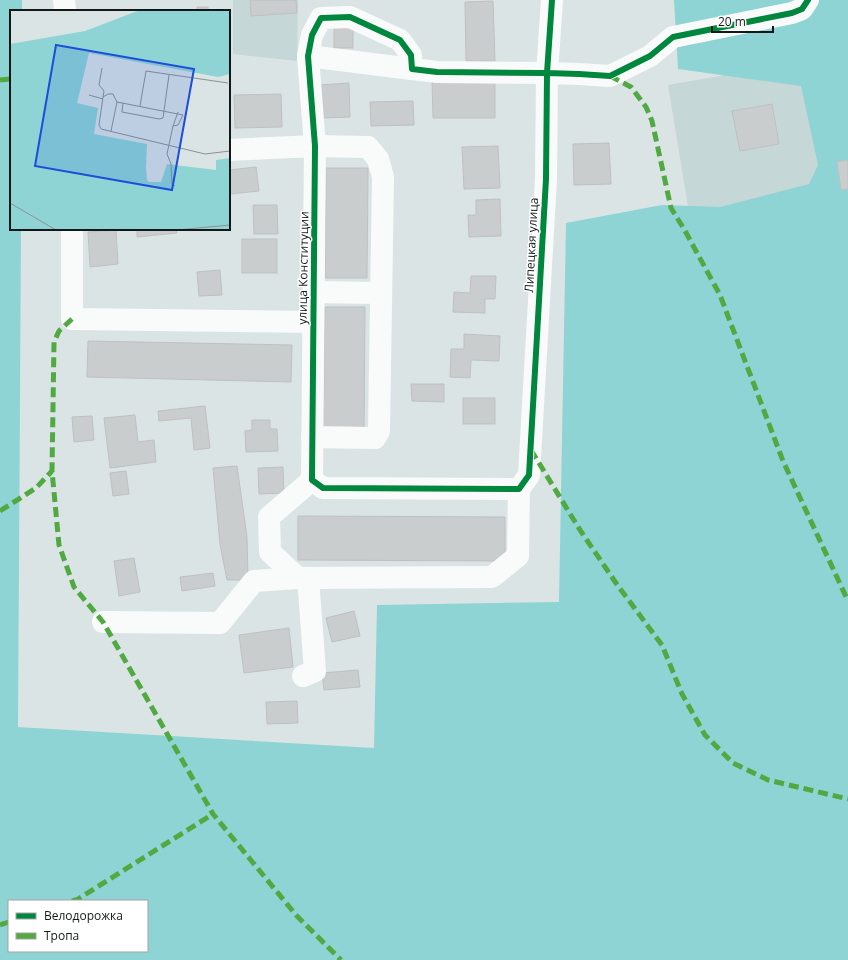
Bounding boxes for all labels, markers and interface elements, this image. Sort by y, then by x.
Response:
scale bar [712,8,773,34]
inset map [10,10,230,230]
text: 20 m [718,13,746,30]
street label: Липецкая улица [520,197,542,293]
street label: улица Конституции [294,211,312,325]
legend [8,900,148,952]
text: Велодорожка [44,907,123,924]
text: Тропа [44,927,79,944]

